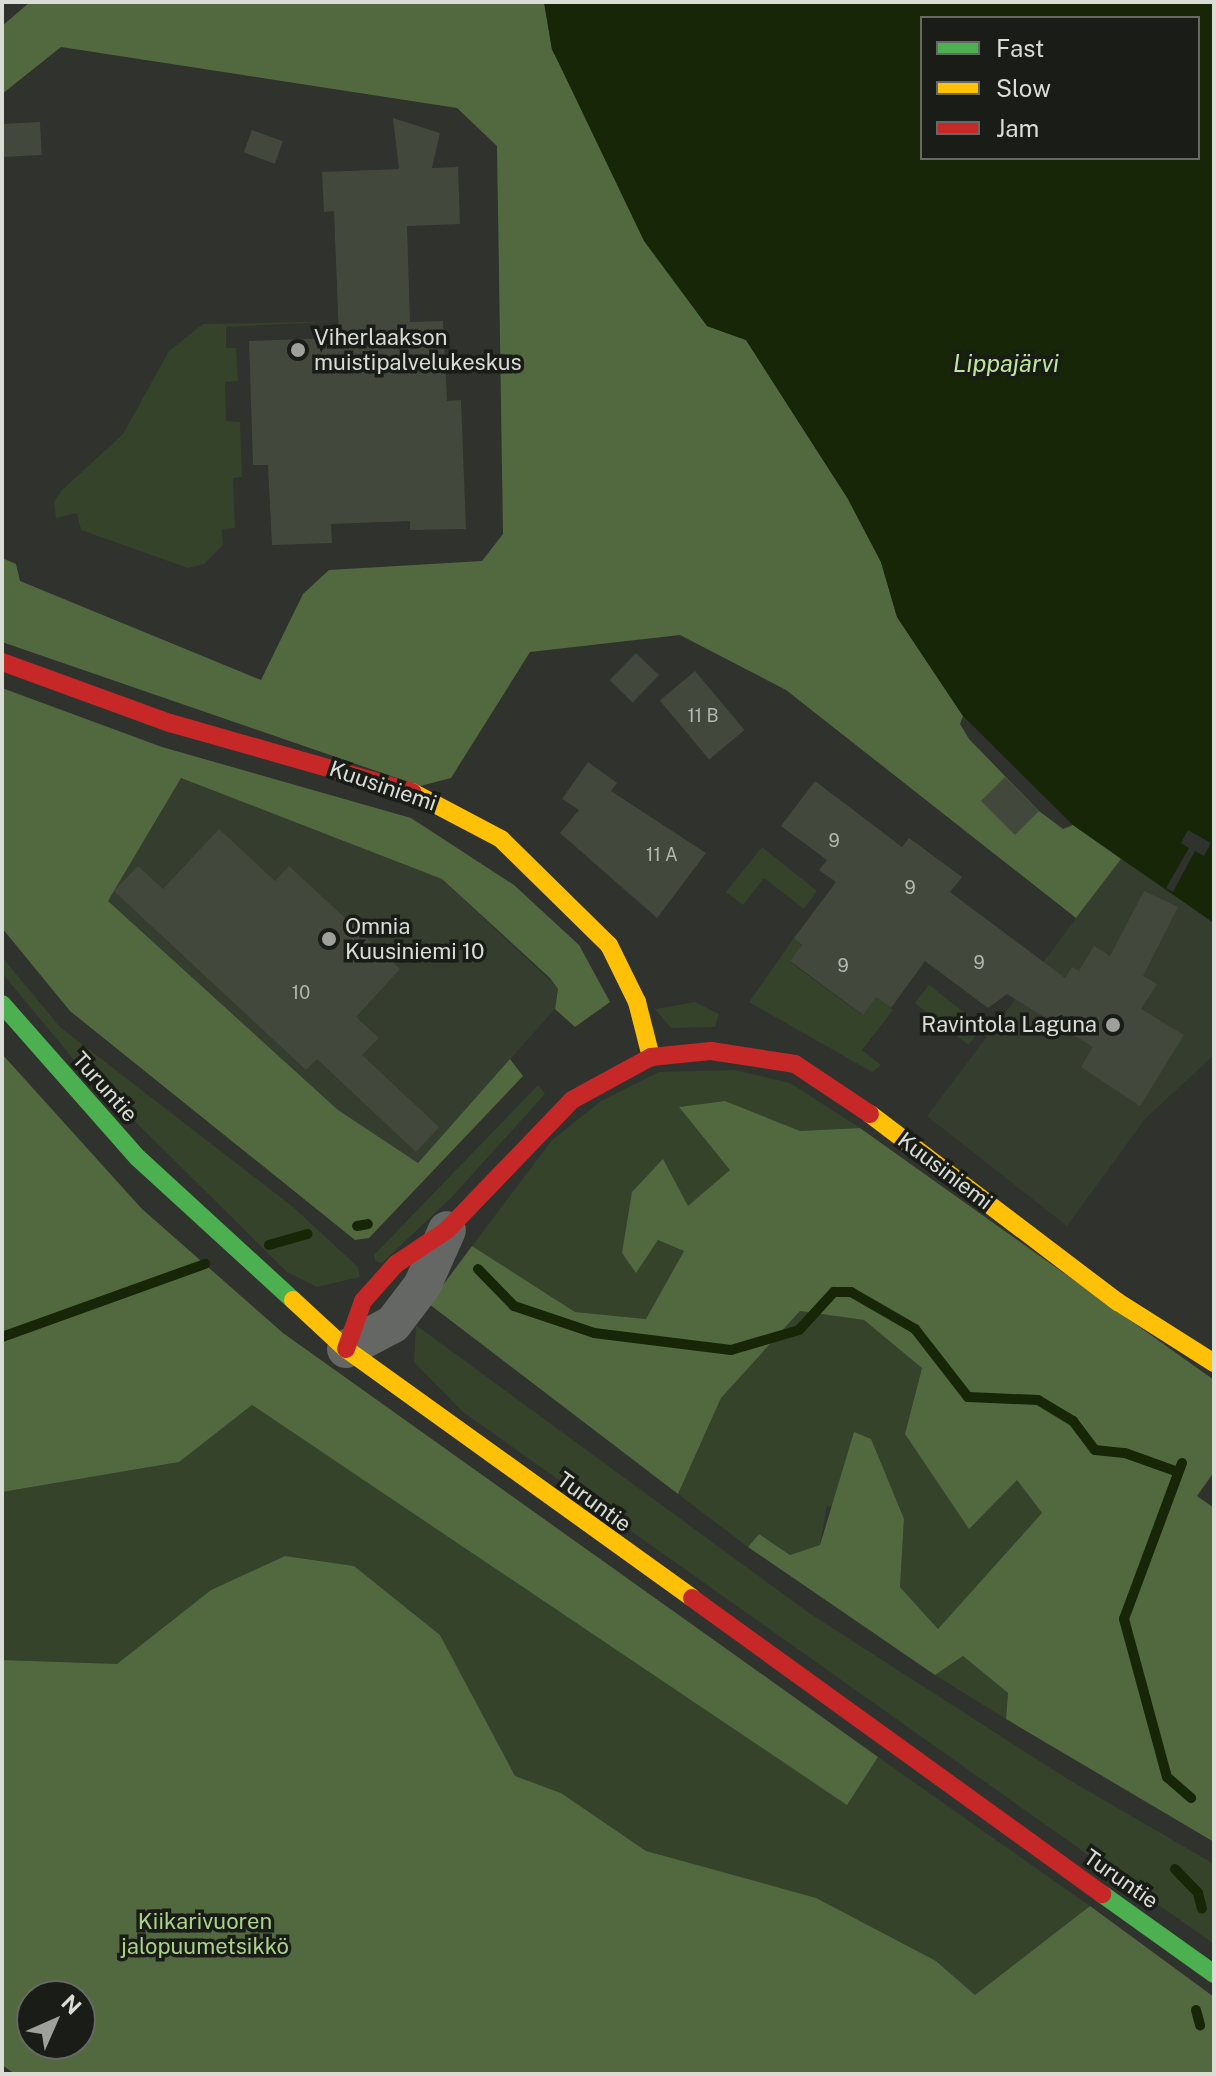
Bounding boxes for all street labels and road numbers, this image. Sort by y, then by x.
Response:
street label: Kuusiniemi [326,755,440,817]
street label: Turuntie [67,1047,143,1127]
street label: Kuusiniemi [892,1127,998,1215]
street label: Turuntie [552,1466,636,1538]
street label: Turuntie [1079,1844,1163,1914]

